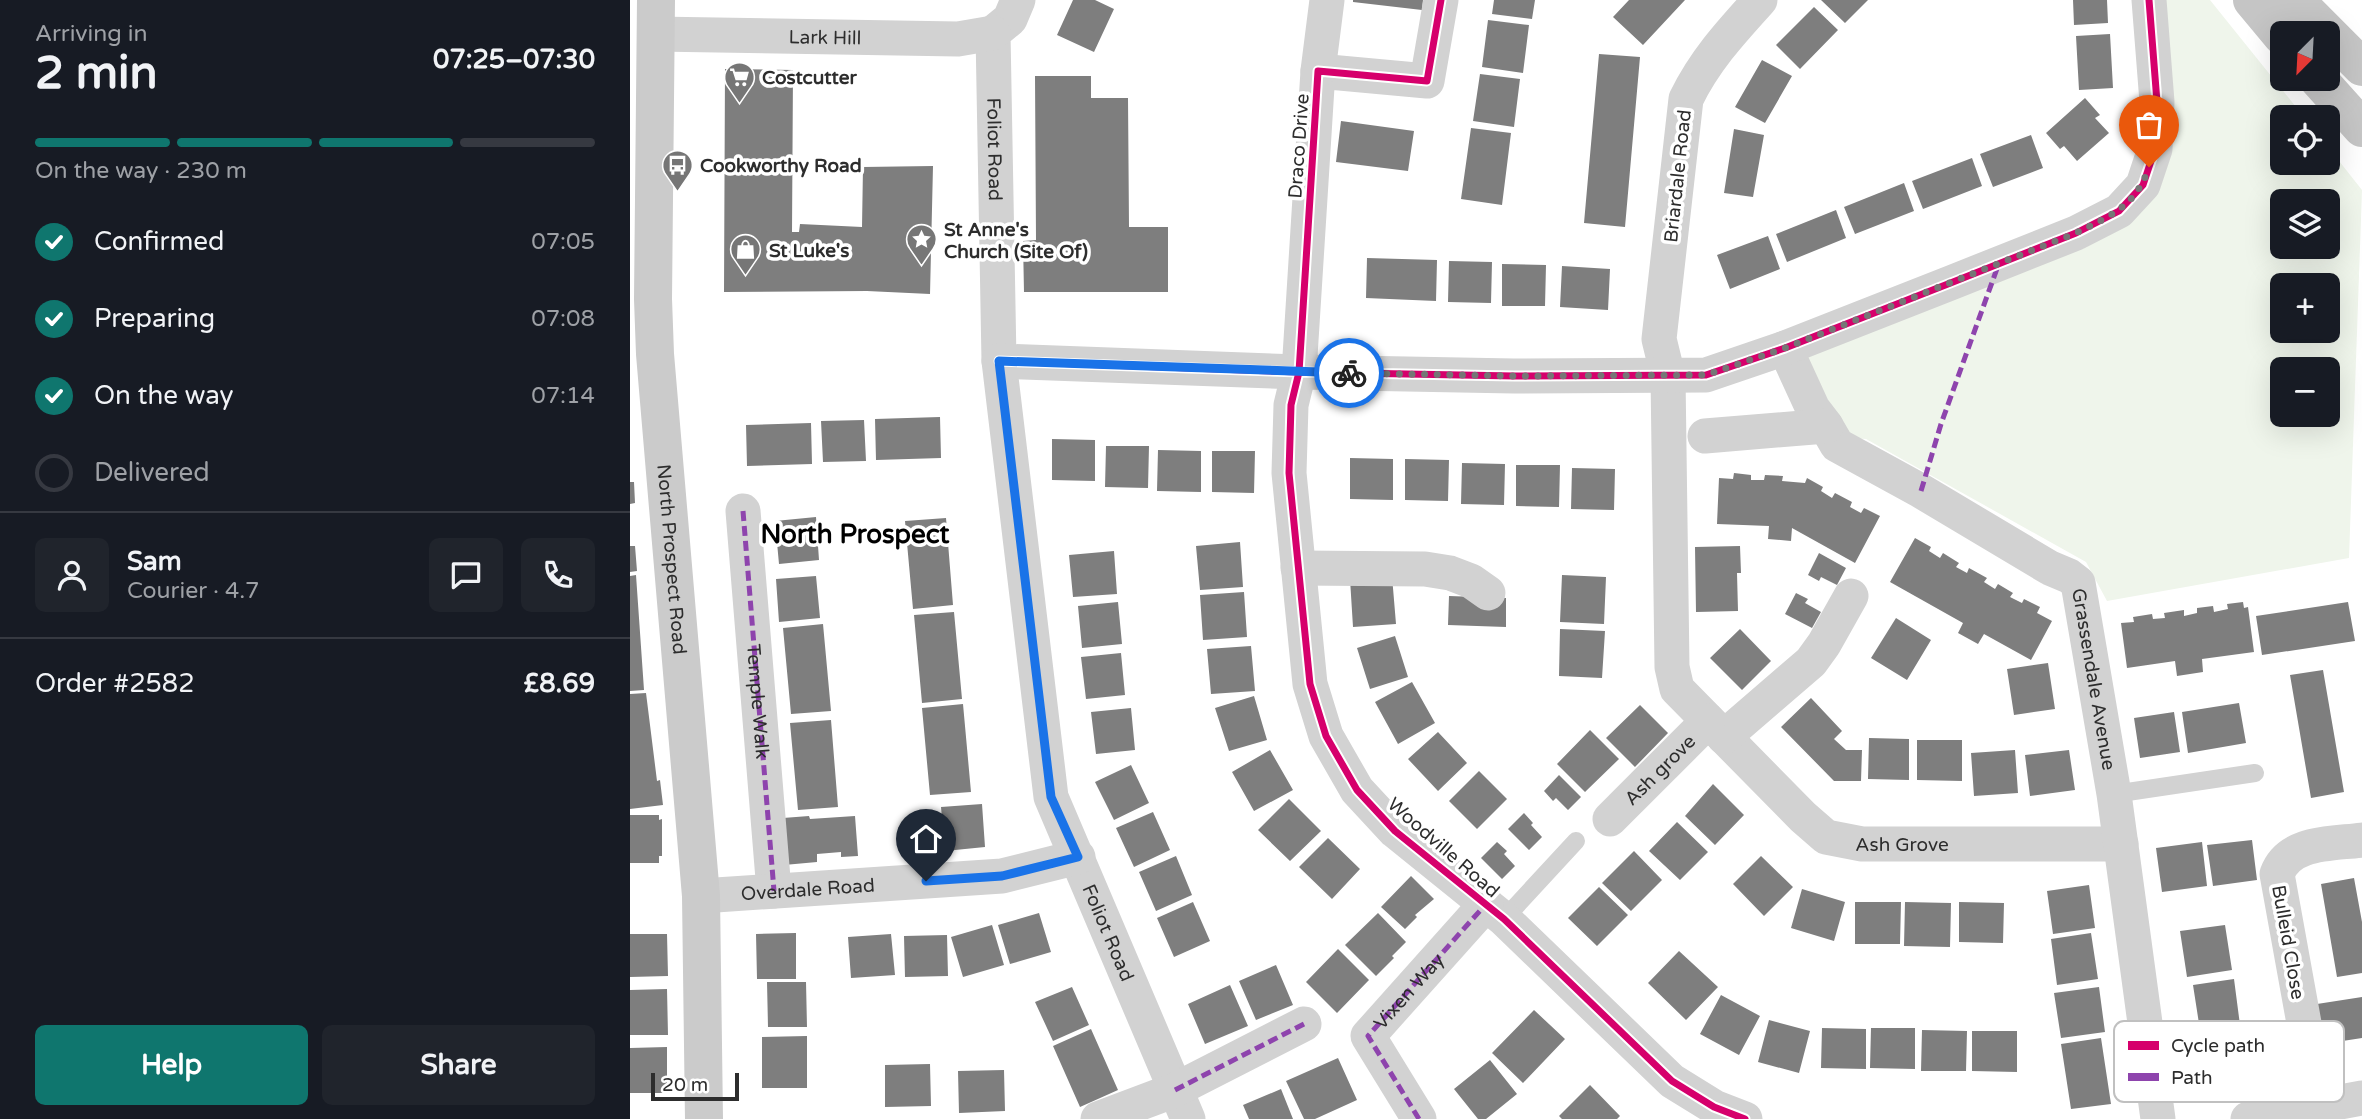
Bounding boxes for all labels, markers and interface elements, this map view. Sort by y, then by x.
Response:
text: Arriving in [35,20,148,48]
north arrow [2270,21,2340,91]
map controls [2270,21,2340,427]
street label: Lark Hill [788,26,861,49]
text: 07:25–07:30 [433,44,595,75]
text: 2 min [35,46,158,101]
supermarket icon: Costcutter [722,60,756,104]
place label: Costcutter [762,67,857,89]
street label: Draco Drive [1284,93,1314,199]
pin [2119,95,2179,167]
street label: Foliot Road [982,98,1006,201]
button: locate [2270,105,2340,175]
icon: bag [2130,106,2168,144]
street label: Briardale Road [1660,109,1696,244]
bus stop icon: Cookworthy Road [660,148,694,192]
place label: Cookworthy Road [700,155,862,178]
text: On the way · 230 m [35,157,247,185]
button: layers [2270,189,2340,259]
place label: St Anne's Church (Site Of) [944,219,1088,263]
icon: check [35,223,73,261]
place icon: St Anne's Church (Site Of) [904,223,938,267]
text: Confirmed [94,226,224,257]
text: 07:05 [531,228,595,256]
shop icon: St Luke's [729,233,763,277]
place label: St Luke's [769,240,849,262]
button: + [2270,273,2340,343]
icon: check [35,300,73,338]
text: Preparing [94,303,215,334]
text: 07:08 [531,305,595,333]
courier [1314,338,1384,408]
icon: bike [1330,354,1368,392]
button: − [2270,357,2340,427]
icon: check [35,377,73,415]
text: On the way [94,380,234,411]
text: 07:14 [531,382,595,410]
text: Delivered [94,457,210,488]
street label: North Prospect Road [652,463,690,655]
district label: North Prospect [761,519,949,550]
button: person [35,538,109,612]
button: chat [429,538,503,612]
button: phone [521,538,595,612]
text: Sam [127,546,182,577]
text: Courier · 4.7 [127,577,260,605]
street label: Grassendale Avenue [2067,587,2120,772]
street label: Temple Walk [742,643,773,760]
text: Order #2582 [35,668,195,699]
text: £8.69 [524,668,595,699]
street label: Ash grove [1620,730,1700,810]
street label: Woodville Road [1383,793,1504,902]
pin [896,809,956,881]
icon: home [907,820,945,858]
street label: Ash Grove [1855,834,1949,856]
street label: Overdale Road [740,874,875,905]
street label: Foliot Road [1077,881,1138,985]
street label: Bulleid Close [2267,883,2309,1001]
street label: Vixen Way [1370,949,1449,1034]
legend [2114,1021,2344,1102]
button: Help [35,1025,308,1105]
button: Share [322,1025,595,1105]
text: Cycle path [2171,1035,2265,1057]
text: Path [2171,1067,2213,1089]
scale bar [651,1070,738,1102]
text: 20 m [662,1074,708,1096]

